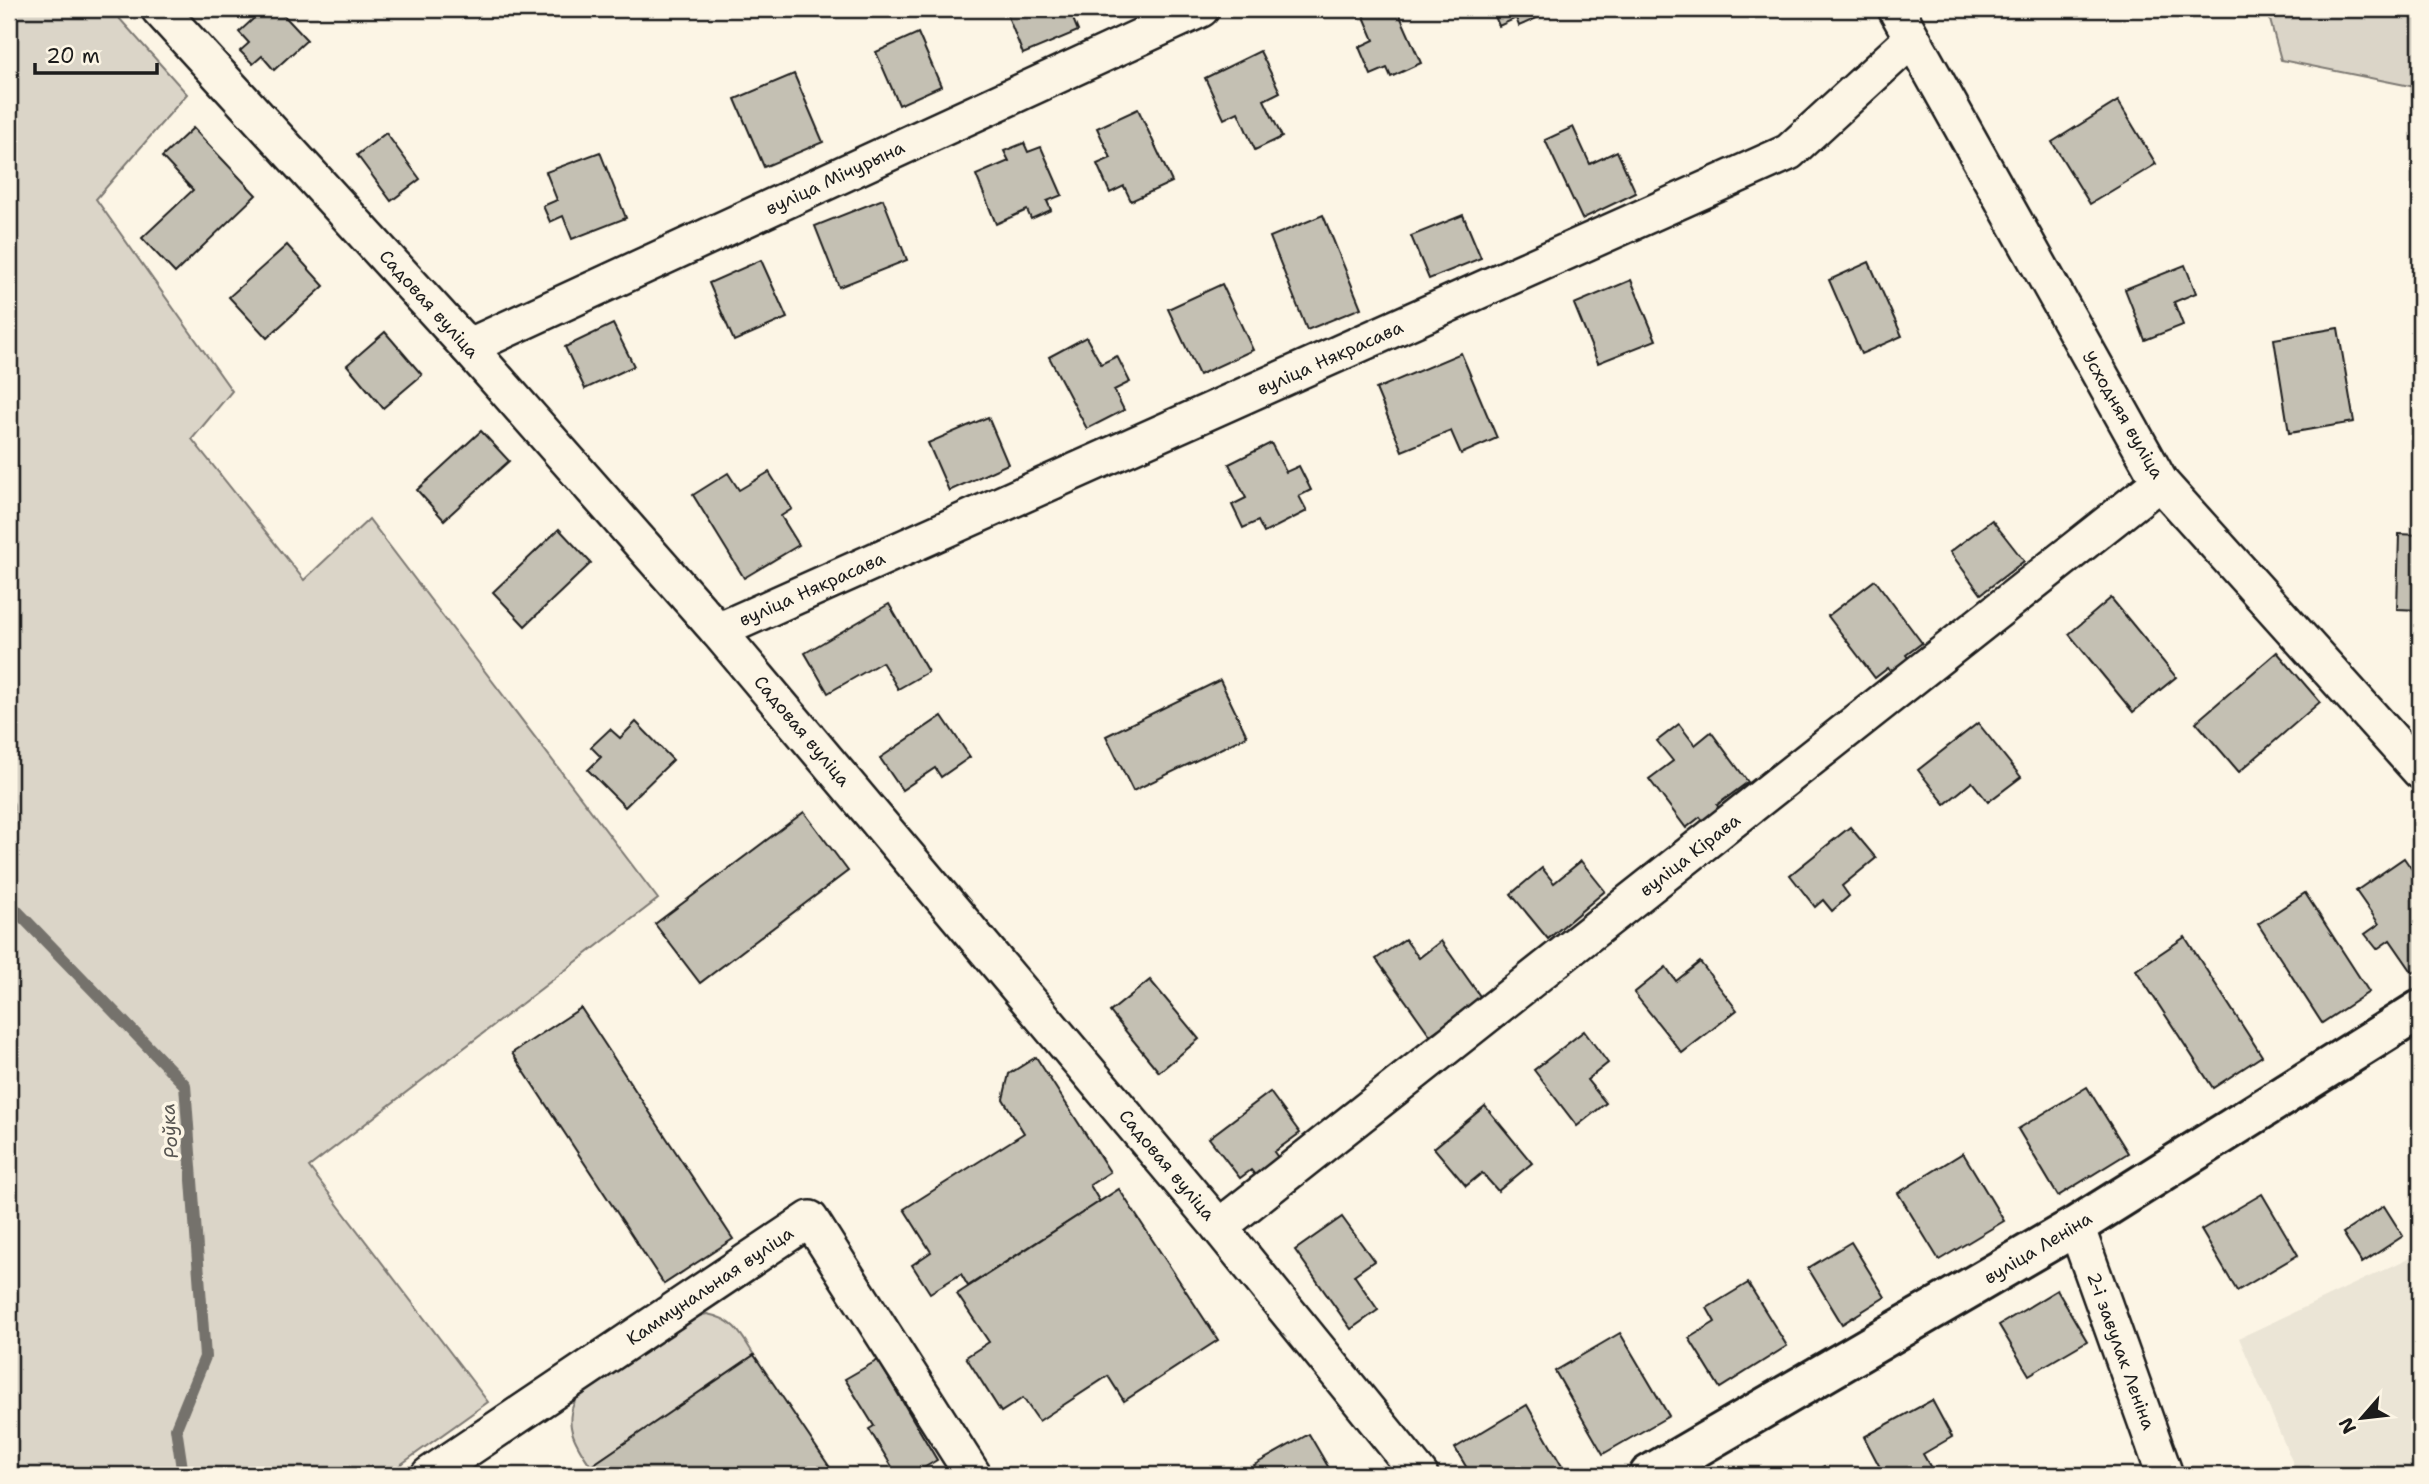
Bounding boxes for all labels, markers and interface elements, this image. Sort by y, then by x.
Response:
scale bar [35,32,158,76]
text: 20 m [46,42,100,70]
street label: вуліца Мічурына [762,135,908,221]
street label: Садовая вуліца [374,245,484,363]
street label: вуліца Някрасава [1253,315,1407,401]
street label: Усходняя вуліца [2077,347,2169,483]
street label: вуліца Някрасава [735,546,889,632]
street label: Садовая вуліца [748,670,856,792]
street label: вуліца Кірава [1635,808,1745,902]
water label: Роўка [155,1103,184,1159]
street label: Садовая вуліца [1113,1104,1221,1226]
street label: вуліца Леніна [1979,1206,2097,1290]
street label: Каммунальная вуліца [622,1221,798,1351]
street label: 2-і завулак Леніна [2081,1269,2161,1433]
north arrow [2328,1382,2398,1452]
text: N [2333,1413,2362,1438]

